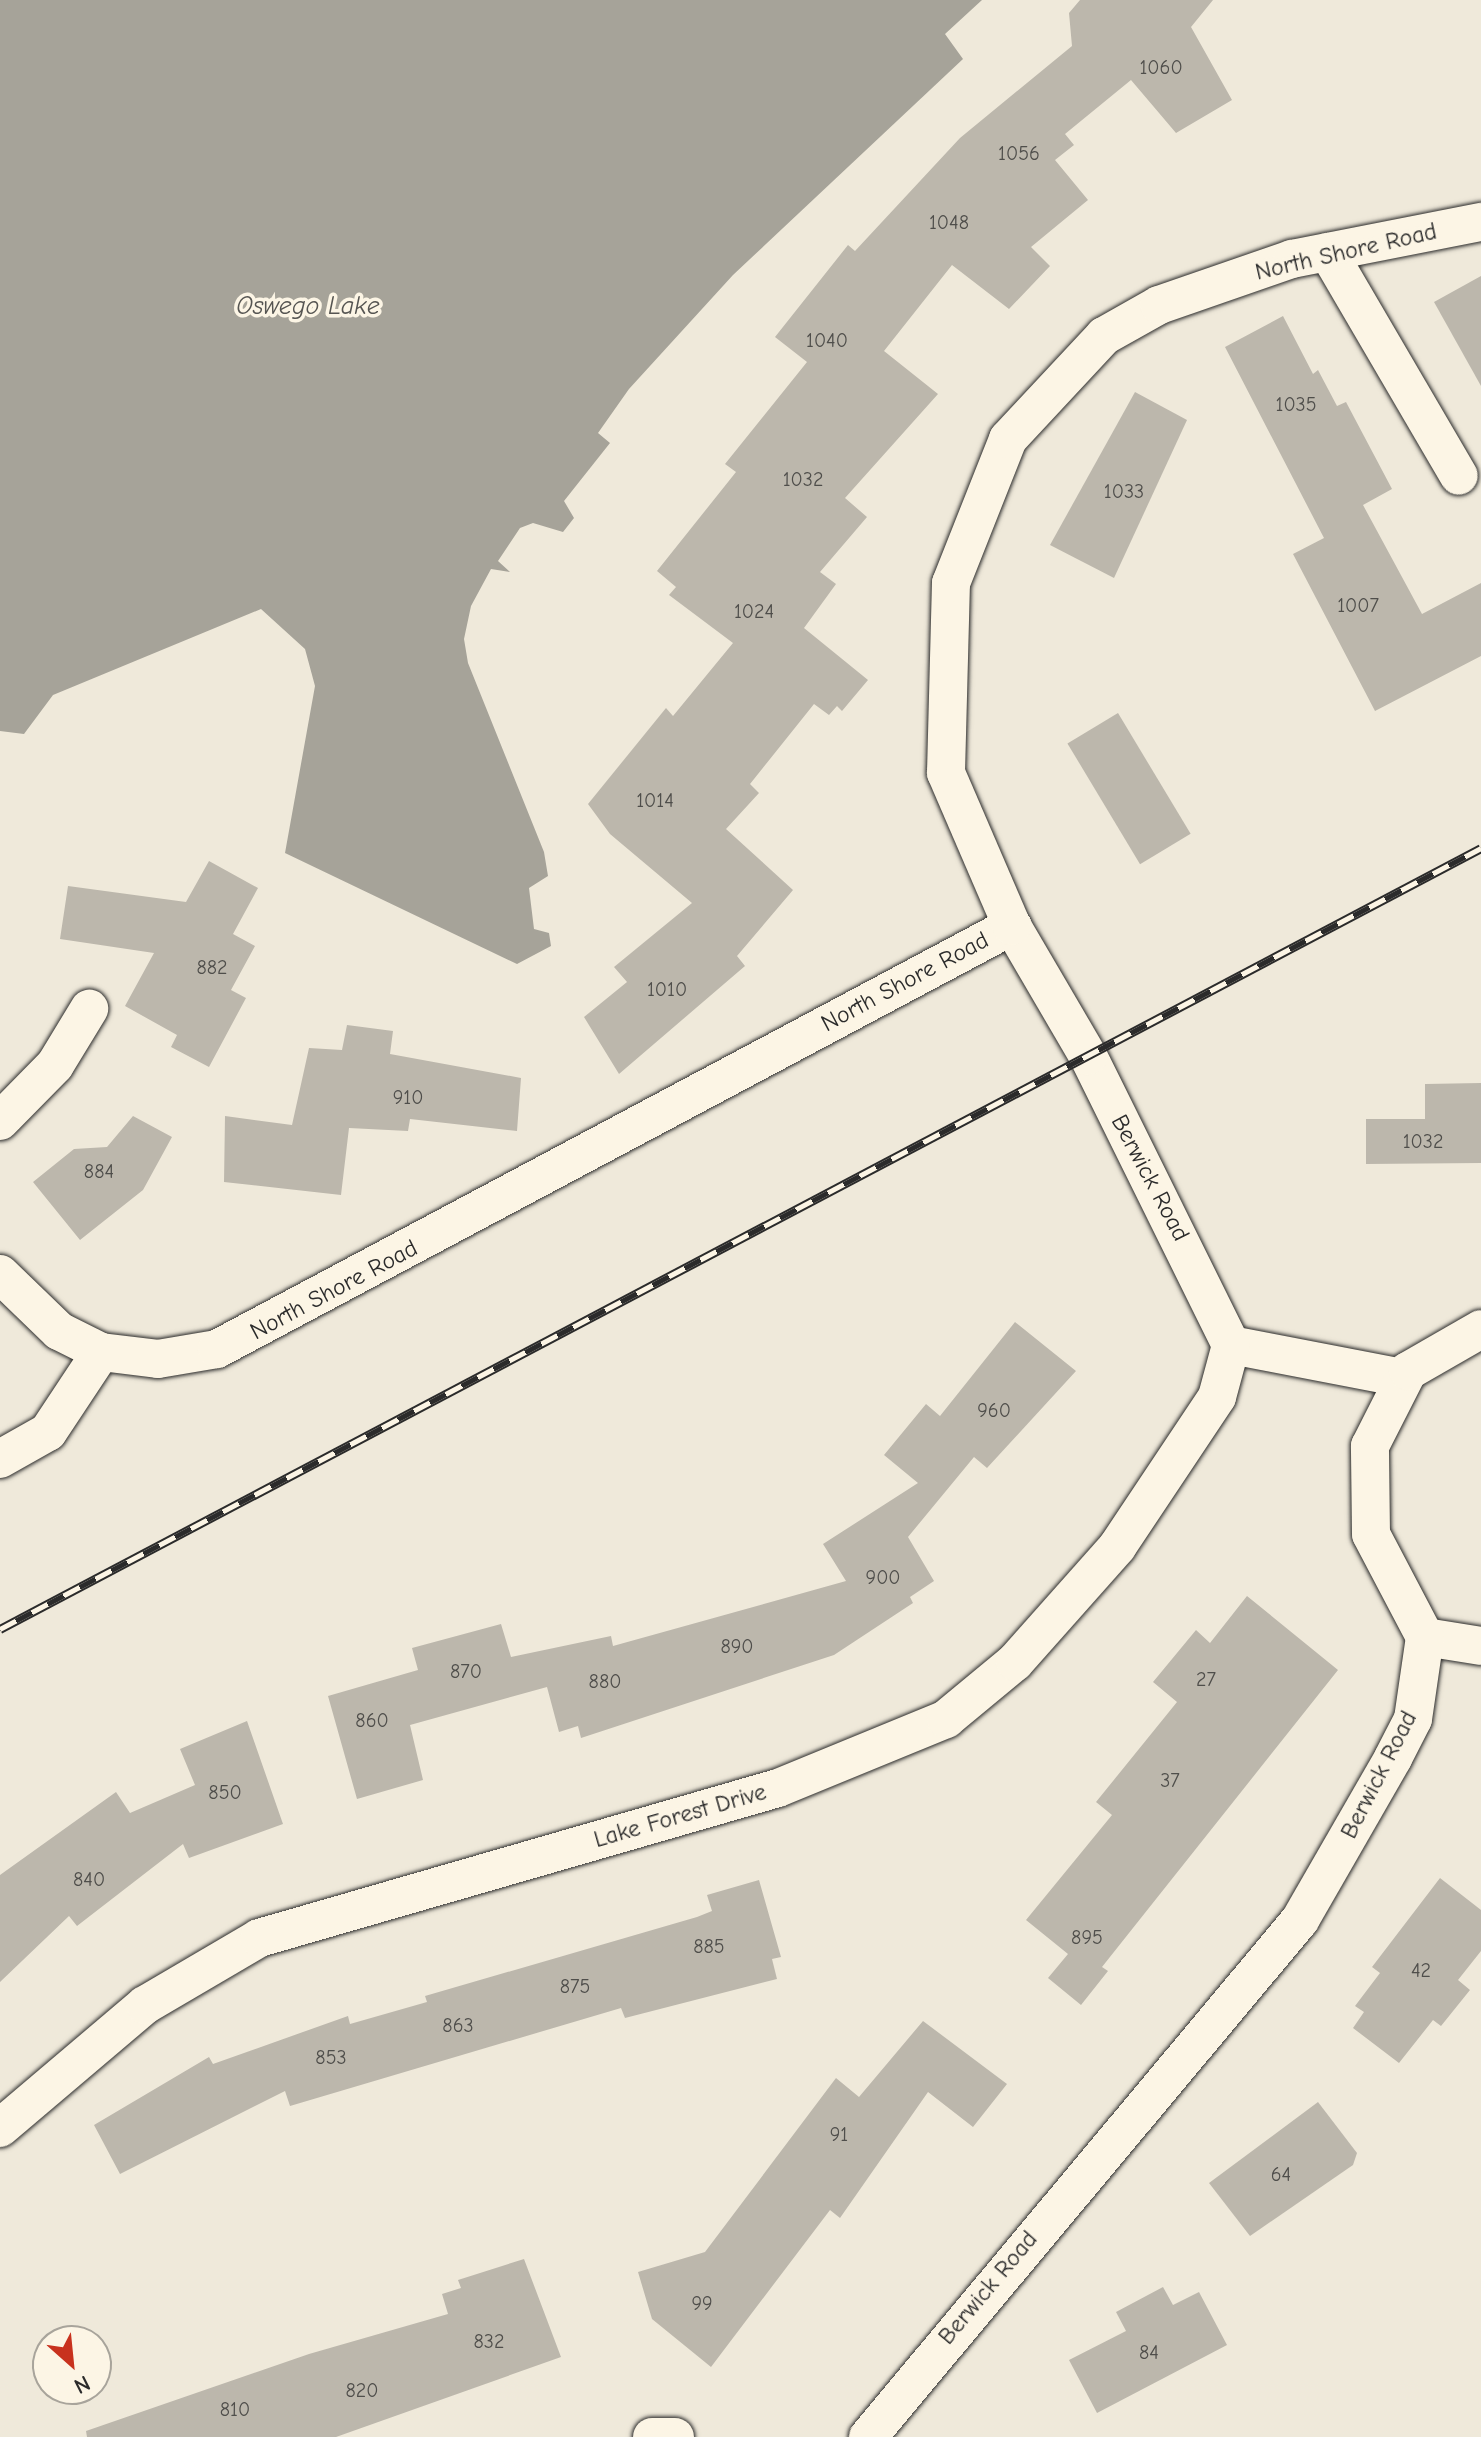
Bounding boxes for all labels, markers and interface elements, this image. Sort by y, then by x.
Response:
house number: 1060 [1139,55,1183,79]
house number: 1056 [998,141,1040,165]
house number: 1048 [929,210,969,234]
street label: North Shore Road [1252,217,1440,287]
water label: Oswego Lake [236,291,380,323]
house number: 1040 [806,328,848,352]
house number: 1035 [1275,392,1317,416]
house number: 1032 [783,467,823,491]
house number: 1033 [1104,479,1144,503]
house number: 1007 [1337,593,1379,617]
house number: 1024 [734,599,774,623]
house number: 1014 [636,788,674,812]
street label: North Shore Road [816,926,994,1038]
house number: 882 [196,955,228,979]
house number: 1010 [647,977,687,1001]
house number: 910 [393,1085,423,1109]
street label: Berwick Road [1105,1110,1195,1246]
house number: 1032 [1403,1129,1443,1153]
house number: 884 [84,1159,114,1183]
street label: North Shore Road [245,1234,423,1346]
house number: 960 [977,1398,1011,1422]
house number: 900 [866,1565,900,1589]
house number: 890 [720,1634,754,1658]
house number: 870 [450,1659,482,1683]
house number: 27 [1196,1667,1216,1691]
house number: 880 [589,1669,621,1693]
street label: Berwick Road [1335,1706,1423,1844]
house number: 860 [355,1708,389,1732]
house number: 37 [1160,1768,1180,1792]
street label: Lake Forest Drive [591,1778,769,1854]
house number: 850 [208,1780,242,1804]
house number: 840 [73,1867,105,1891]
house number: 895 [1071,1925,1103,1949]
house number: 885 [693,1934,725,1958]
house number: 42 [1411,1958,1431,1982]
house number: 875 [560,1974,590,1998]
house number: 863 [442,2013,474,2037]
house number: 853 [315,2045,347,2069]
house number: 91 [830,2122,848,2146]
house number: 64 [1271,2162,1291,2186]
street label: Berwick Road [932,2225,1044,2351]
house number: 99 [691,2291,713,2315]
north arrow [32,2325,112,2405]
house number: 832 [474,2329,504,2353]
house number: 84 [1139,2340,1159,2364]
text: N [70,2370,94,2399]
house number: 820 [346,2378,378,2402]
house number: 810 [220,2397,250,2421]

